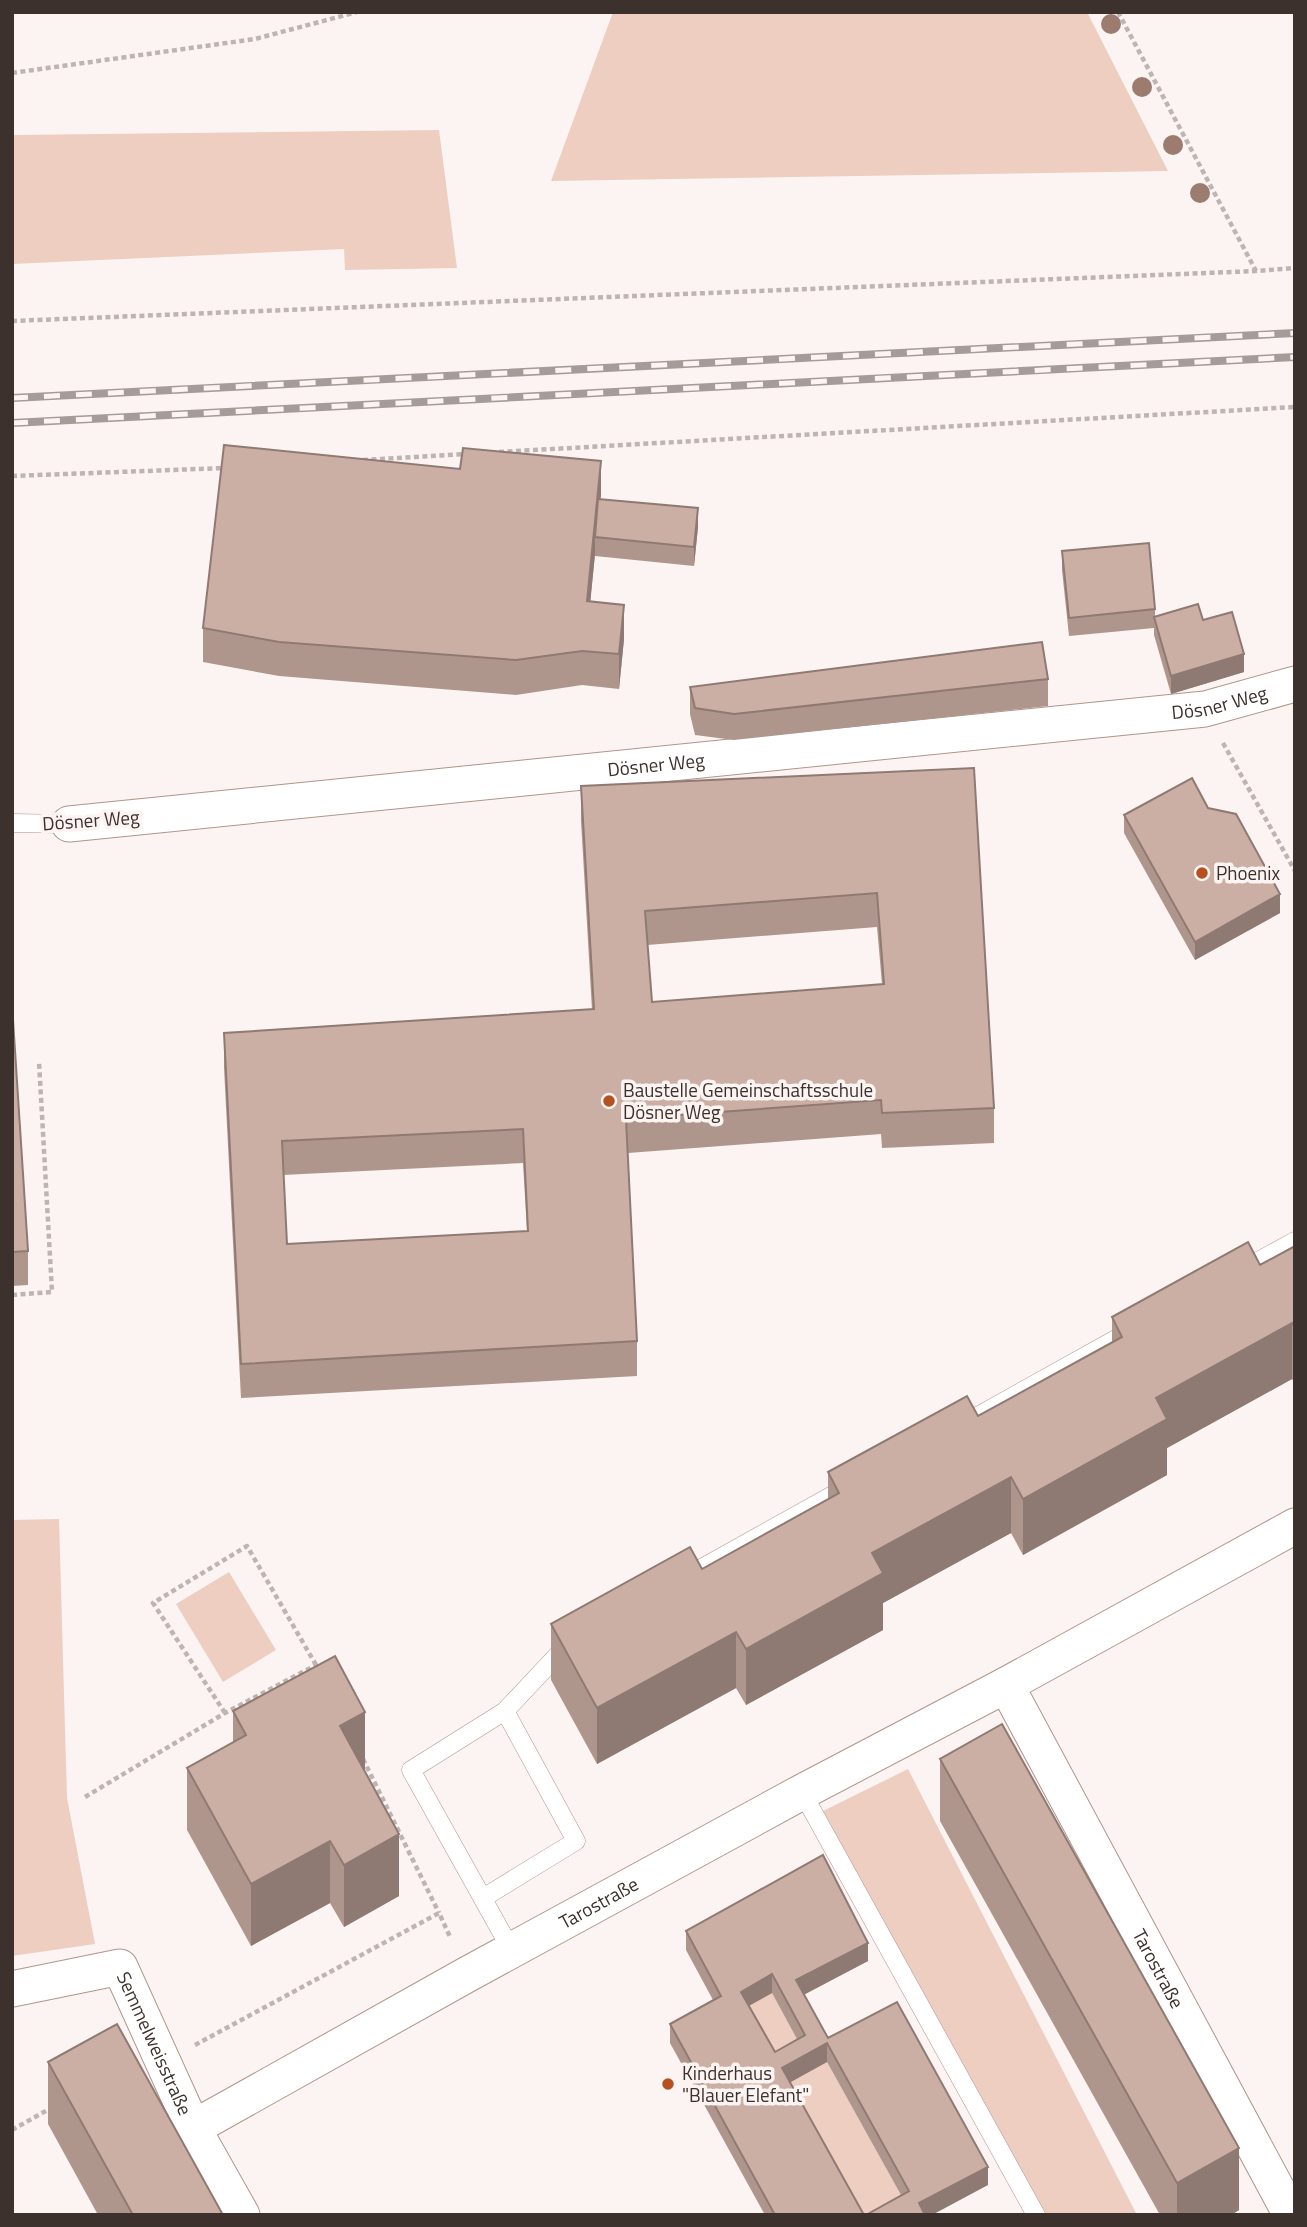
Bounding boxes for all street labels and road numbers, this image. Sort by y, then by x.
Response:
street label: Dösner Weg [1170,677,1271,726]
street label: Dösner Weg [606,745,706,783]
street label: Dösner Weg [41,802,141,837]
street label: Tarostraße [554,1869,643,1936]
street label: Tarostraße [1126,1923,1192,2013]
street label: Semmelweisstraße [110,1967,200,2120]

